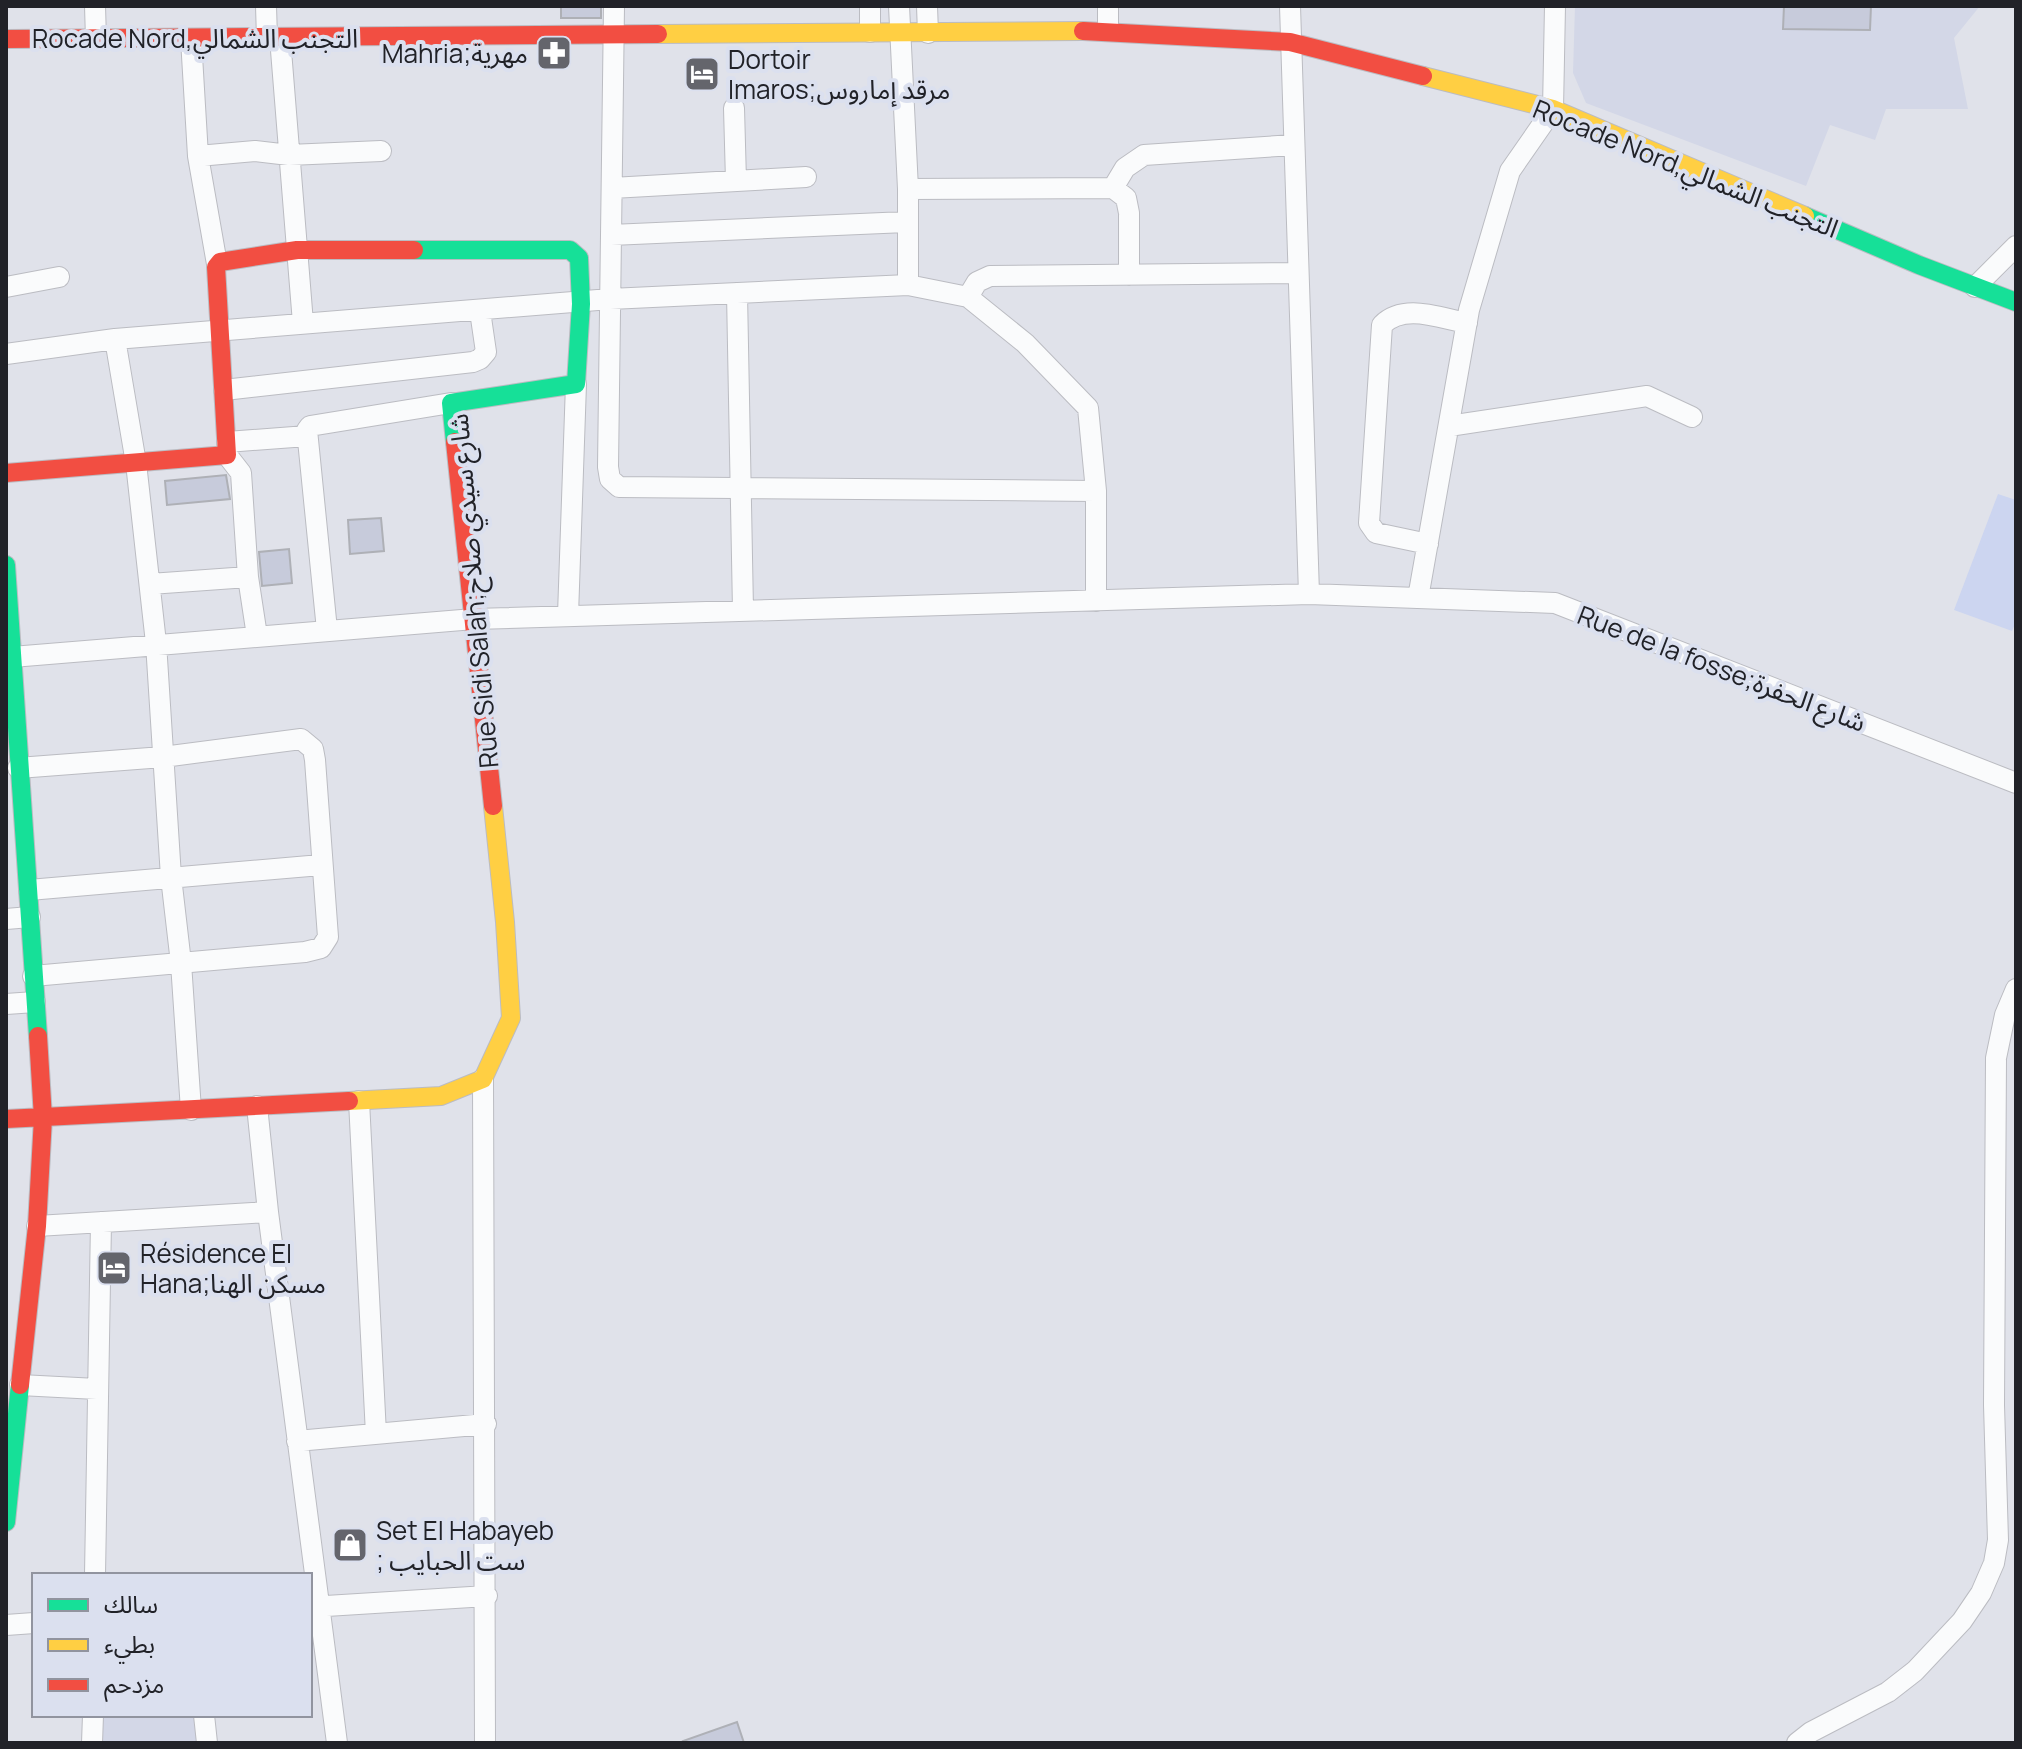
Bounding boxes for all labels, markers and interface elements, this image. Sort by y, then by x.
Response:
street label: Rocade Nord,التجنب الشمالي [32,20,358,59]
pharmacy icon: Mahria;مهرية [535,34,573,72]
place label: Mahria;مهرية [382,35,528,71]
place label: Dortoir Imaros;مرقد إماروس [728,41,950,107]
hotel icon: Dortoir Imaros;مرقد إماروس [683,55,721,93]
street label: Rocade Nord,التجنب الشمالي [1527,90,1844,249]
street label: Rue Sidi Salah;شارع سيدي صلاح [440,412,509,770]
street label: Rue de la fosse;شارع الحفرة [1572,596,1871,742]
place label: Résidence El Hana;مسكن الهنا [140,1235,326,1301]
hotel icon: Résidence El Hana;مسكن الهنا [95,1249,133,1287]
place label: Set El Habayeb ; ست الحبايب [376,1512,554,1578]
shop icon: Set El Habayeb ; ست الحبايب [331,1526,369,1564]
legend [32,1573,312,1717]
text: سالك [104,1587,158,1620]
text: بطيء [104,1627,155,1664]
text: مزدحم [104,1667,164,1702]

